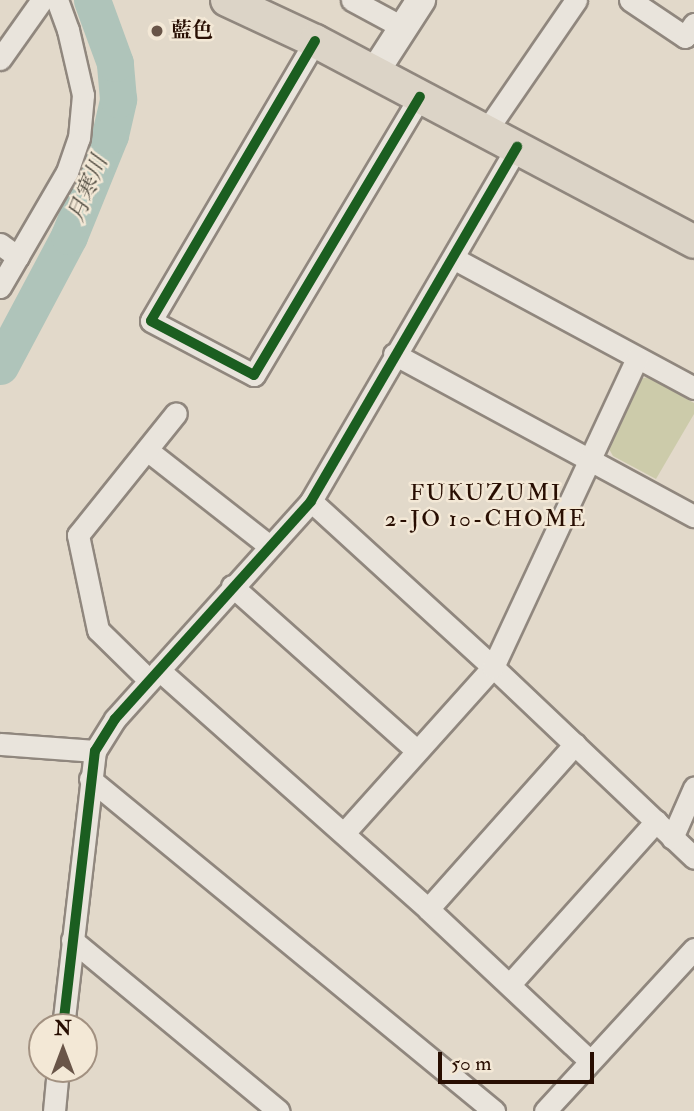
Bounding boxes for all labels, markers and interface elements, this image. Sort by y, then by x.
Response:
place label: 藍色 [171,18,213,44]
marker: 藍色 [149,23,165,39]
water label: 月寒川 [62,152,114,226]
district label: FUKUZUMI 2-JO 10-CHOME [386,479,586,533]
north arrow [28,1013,98,1083]
text: N [54,1017,72,1041]
scale bar [442,1038,598,1082]
text: 50 m [451,1050,492,1077]

